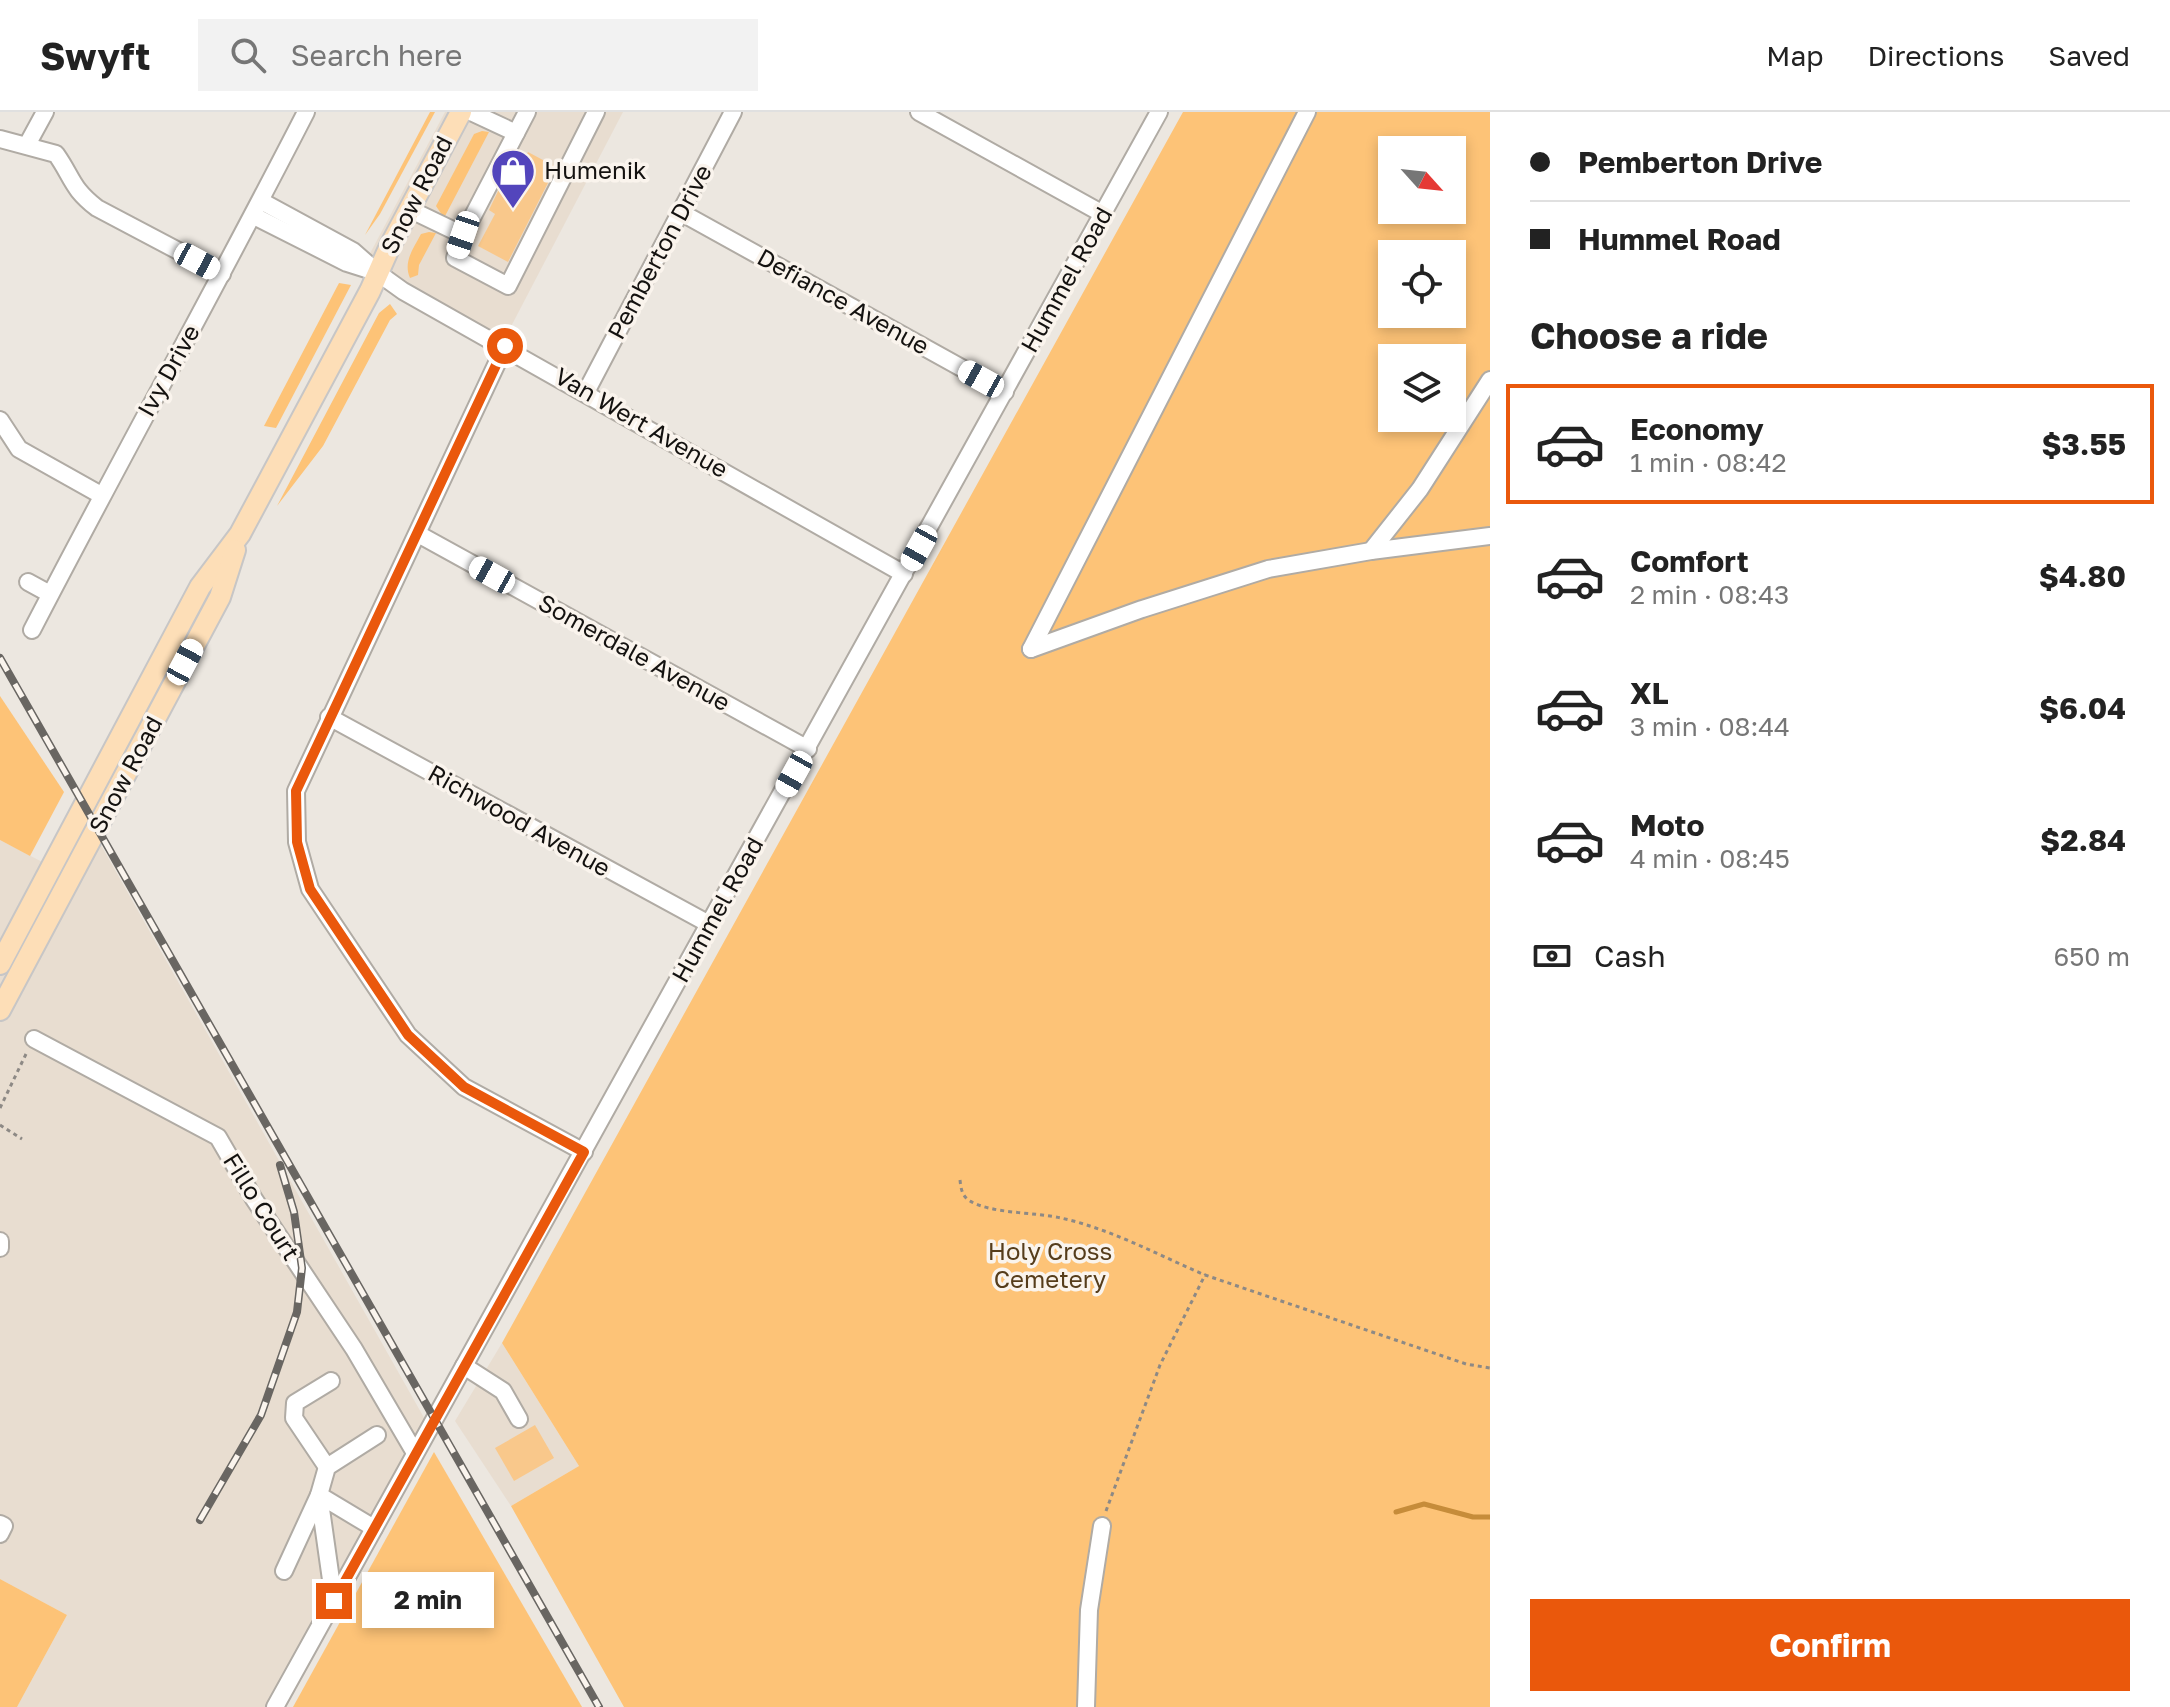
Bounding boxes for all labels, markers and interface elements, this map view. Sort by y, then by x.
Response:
search box [198,19,758,91]
text: Swyft [40,33,150,78]
icon: search [226,33,270,77]
text: Search here [290,37,462,73]
text: Map [1766,39,1823,72]
text: Directions [1867,39,2004,72]
text: Saved [2048,39,2130,72]
street label: Snow Road [374,130,458,258]
north arrow [1378,136,1466,224]
map controls [1378,136,1466,432]
text: Pemberton Drive [1578,144,1822,180]
shop icon: Humenik [489,147,537,210]
place label: Humenik [544,155,647,184]
street label: Pemberton Drive [600,159,717,343]
street label: Hummel Road [1014,202,1118,357]
car [444,208,482,262]
text: Hummel Road [1578,221,1781,257]
car [170,239,224,283]
button: locate [1378,240,1466,328]
street label: Defiance Avenue [753,242,935,360]
text: Choose a ride [1530,314,1768,357]
street label: Ivy Drive [131,319,205,421]
route start [487,328,523,364]
button: layers [1378,344,1466,432]
car [954,357,1008,401]
street label: Van Wert Avenue [550,360,733,483]
icon: car [1534,408,1606,480]
text: Economy [1630,411,1764,447]
text: $3.55 [2041,426,2126,462]
text: 1 min · 08:42 [1630,447,1787,478]
car [897,521,941,575]
icon: car [1534,540,1606,612]
text: Comfort [1630,543,1749,579]
car [465,553,519,597]
text: $4.80 [2039,558,2126,594]
text: 2 min · 08:43 [1630,579,1789,610]
street label: Somerdale Avenue [534,587,736,716]
car [163,635,207,689]
icon: car [1534,672,1606,744]
text: XL [1630,675,1669,711]
text: $6.04 [2039,690,2126,726]
street label: Snow Road [82,711,168,838]
text: 3 min · 08:44 [1630,711,1790,742]
car [772,747,816,801]
street label: Richwood Avenue [424,758,616,882]
icon: car [1534,804,1606,876]
text: Moto [1630,807,1705,843]
text: $2.84 [2040,822,2126,858]
street label: Hummel Road [665,832,769,987]
text: 4 min · 08:45 [1630,843,1790,874]
icon: cash [1530,934,1574,978]
text: Cash [1594,938,1666,974]
text: 650 m [2054,941,2130,972]
street label: Fillo Court [218,1147,307,1265]
park label: Holy Cross Cemetery [988,1236,1112,1293]
callout: 2 min [362,1573,494,1629]
route end [316,1583,352,1619]
text: 2 min [394,1584,462,1615]
button: Confirm [1530,1599,2130,1691]

